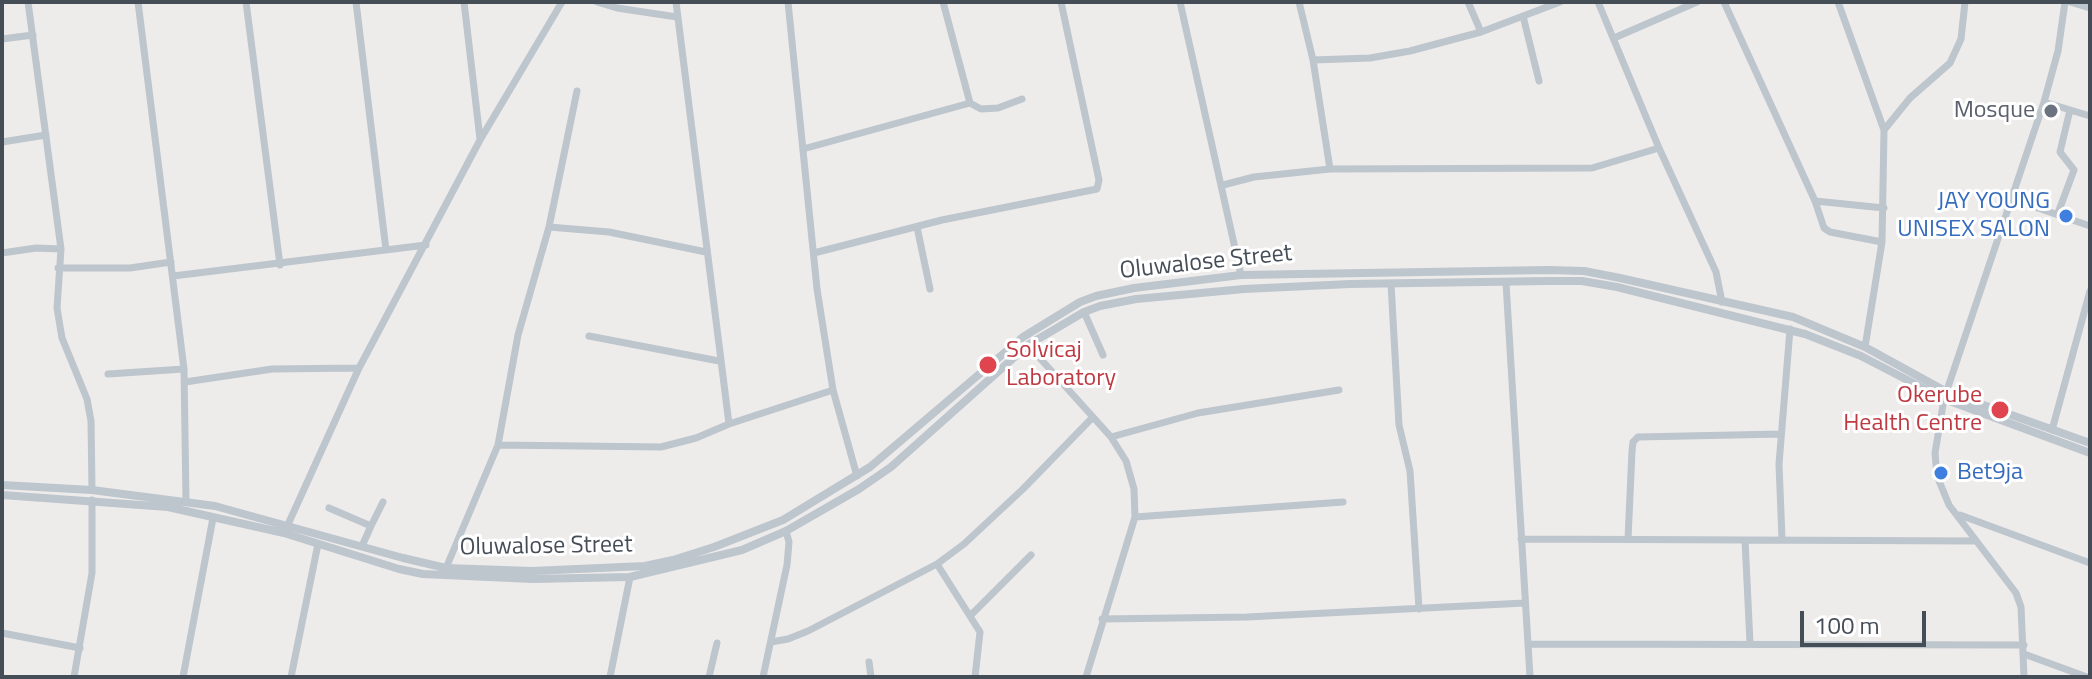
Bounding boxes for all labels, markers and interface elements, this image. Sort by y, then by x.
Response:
place label: Mosque [1954,97,2035,125]
marker: Mosque [2042,102,2060,120]
place label: JAY YOUNG UNISEX SALON [1897,188,2050,244]
marker: JAY YOUNG UNISEX SALON [2057,207,2075,225]
street label: Oluwalose Street [1118,240,1294,286]
place label: Solvicaj Laboratory [1006,337,1116,393]
marker: Solvicaj Laboratory [977,354,999,376]
place label: Okerube Health Centre [1843,382,1982,438]
marker: Okerube Health Centre [1989,399,2011,421]
place label: Bet9ja [1957,459,2023,487]
marker: Bet9ja [1932,464,1950,482]
street label: Oluwalose Street [459,531,633,563]
scale bar [1804,595,1930,645]
text: 100 m [1814,607,1880,643]

